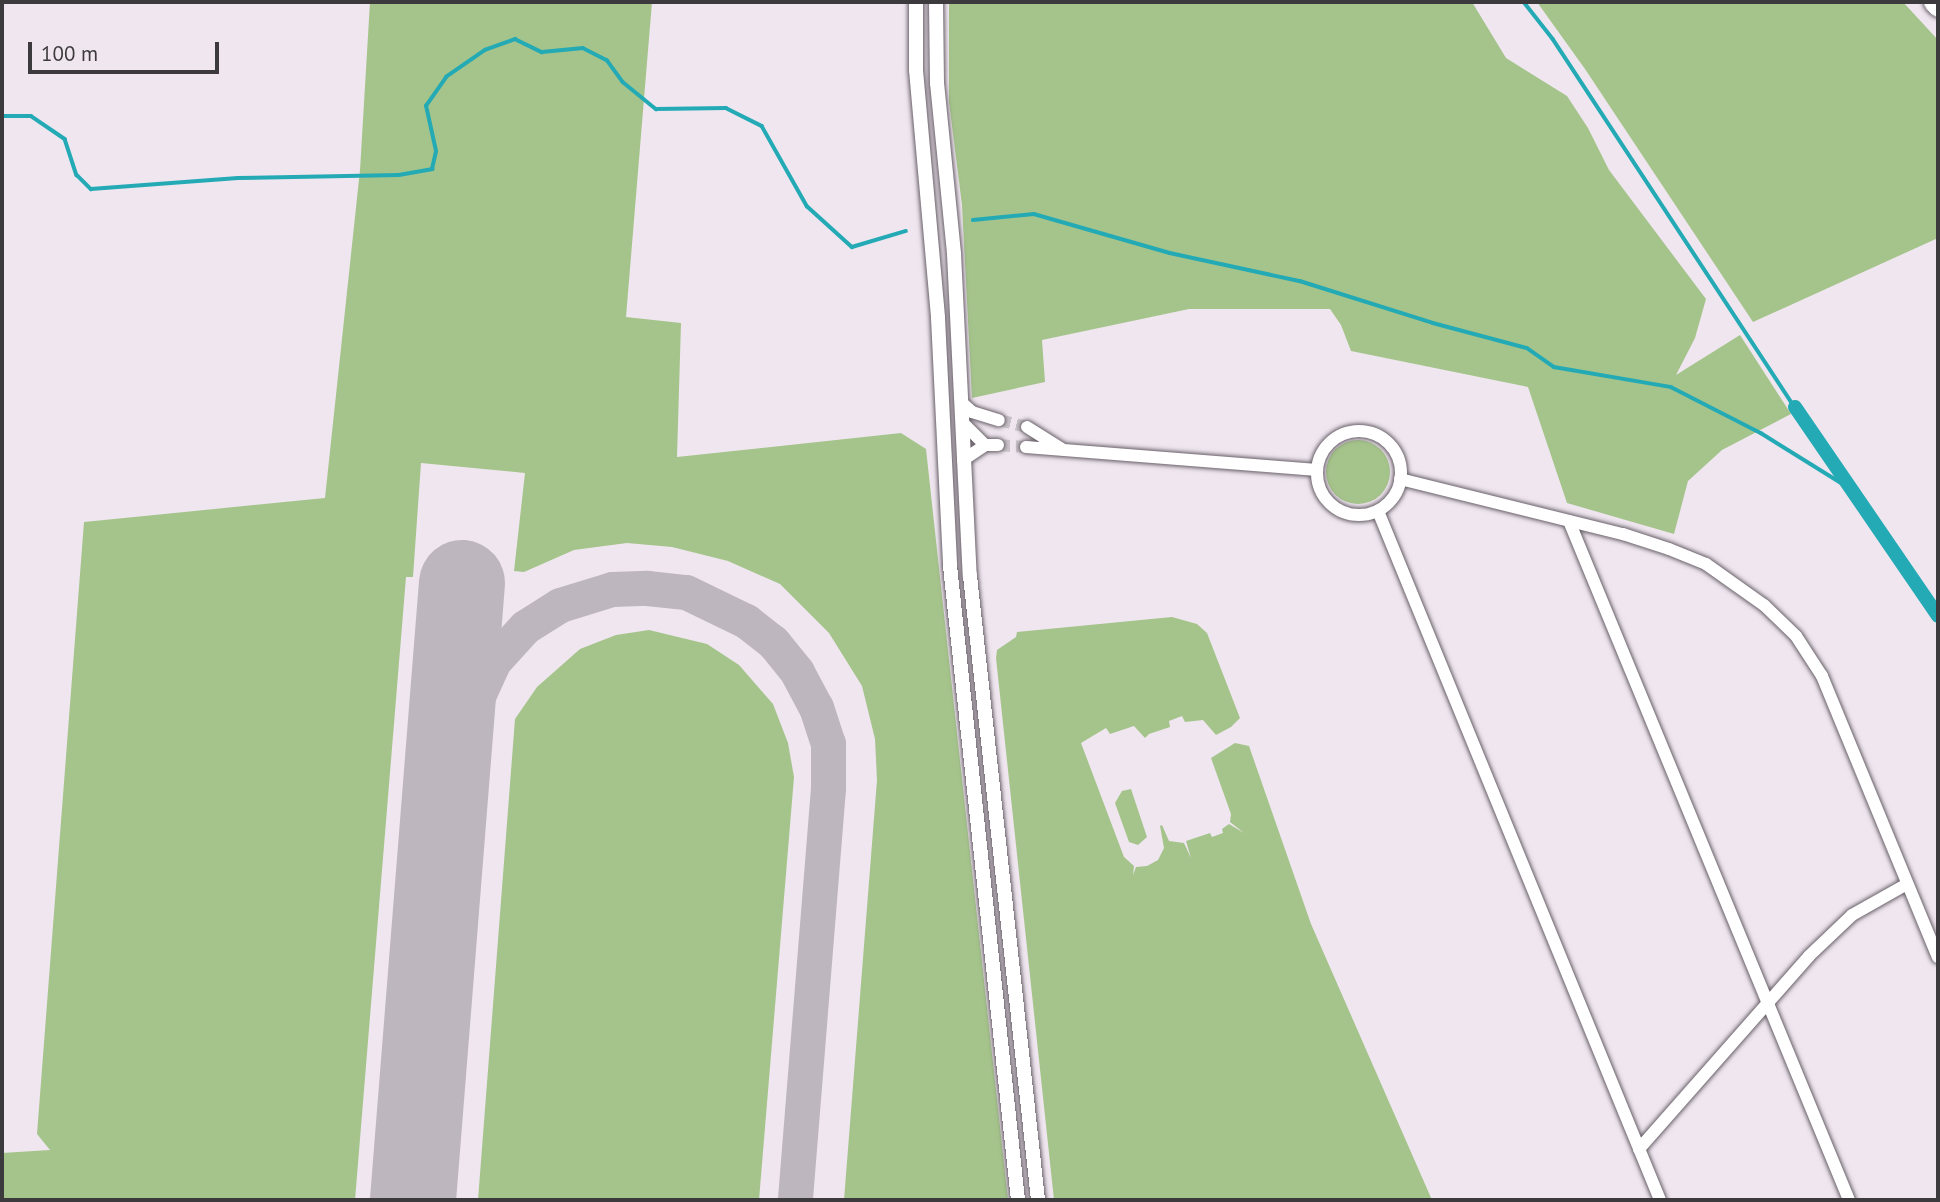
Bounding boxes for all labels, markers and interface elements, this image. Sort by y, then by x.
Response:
scale bar [32,28,222,72]
text: 100 m [41,40,98,67]

